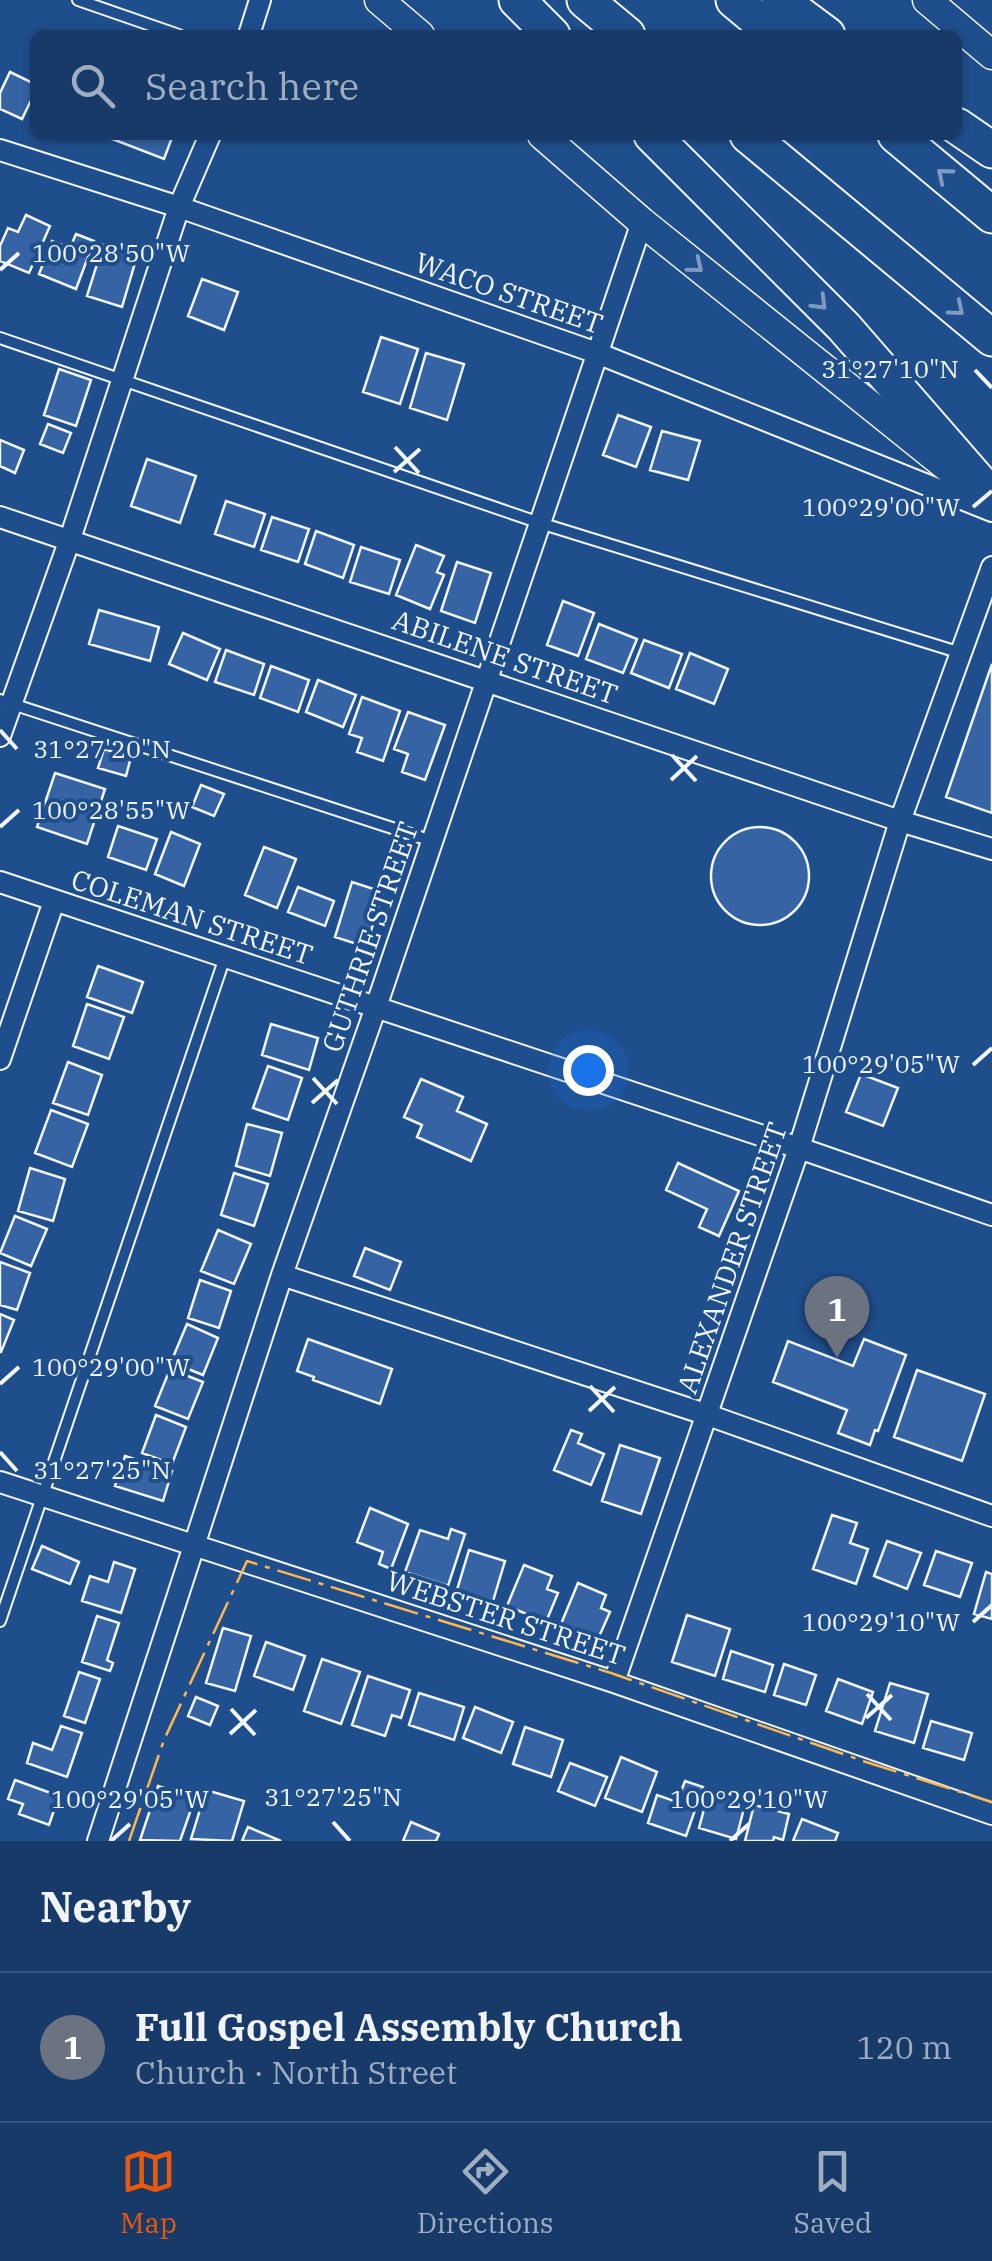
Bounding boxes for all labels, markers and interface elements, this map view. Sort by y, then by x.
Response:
search box [30,30,962,140]
icon: search [65,58,120,113]
text: Search here [145,61,359,110]
one-way arrow [938,169,956,187]
text: 100°28'50"W [32,236,190,269]
street label: WACO STREET [410,243,608,342]
one-way arrow [685,254,703,272]
one-way arrow [808,291,826,309]
one-way arrow [946,297,964,315]
text: 31°27'10"N [821,352,959,385]
text: 100°29'00"W [802,490,960,523]
street label: ABILENE STREET [388,601,623,712]
text: 31°27'20"N [33,732,171,765]
text: 100°28'55"W [32,793,190,826]
street label: GUTHRIE STREET [313,817,426,1057]
street label: COLEMAN STREET [67,860,318,973]
your location [563,1045,614,1096]
text: 100°29'05"W [802,1047,960,1080]
street label: ALEXANDER STREET [668,1117,795,1398]
pin: 1 [804,1276,870,1358]
text: 100°29'00"W [32,1350,190,1383]
text: 31°27'25"N [33,1453,171,1486]
street label: WEBSTER STREET [382,1561,630,1674]
text: 100°29'10"W [802,1605,960,1638]
text: 31°27'25"N [264,1780,402,1813]
text: 100°29'05"W [51,1782,209,1815]
text: 100°29'10"W [670,1782,828,1815]
text: Nearby [40,1879,191,1934]
text: Full Gospel Assembly Church [135,2002,683,2051]
text: 1 [63,2026,82,2068]
text: 120 m [856,2026,952,2068]
text: Church · North Street [135,2051,457,2093]
tab: Map [120,2144,177,2241]
tab: Directions [417,2144,554,2241]
tab: Saved [794,2144,872,2241]

